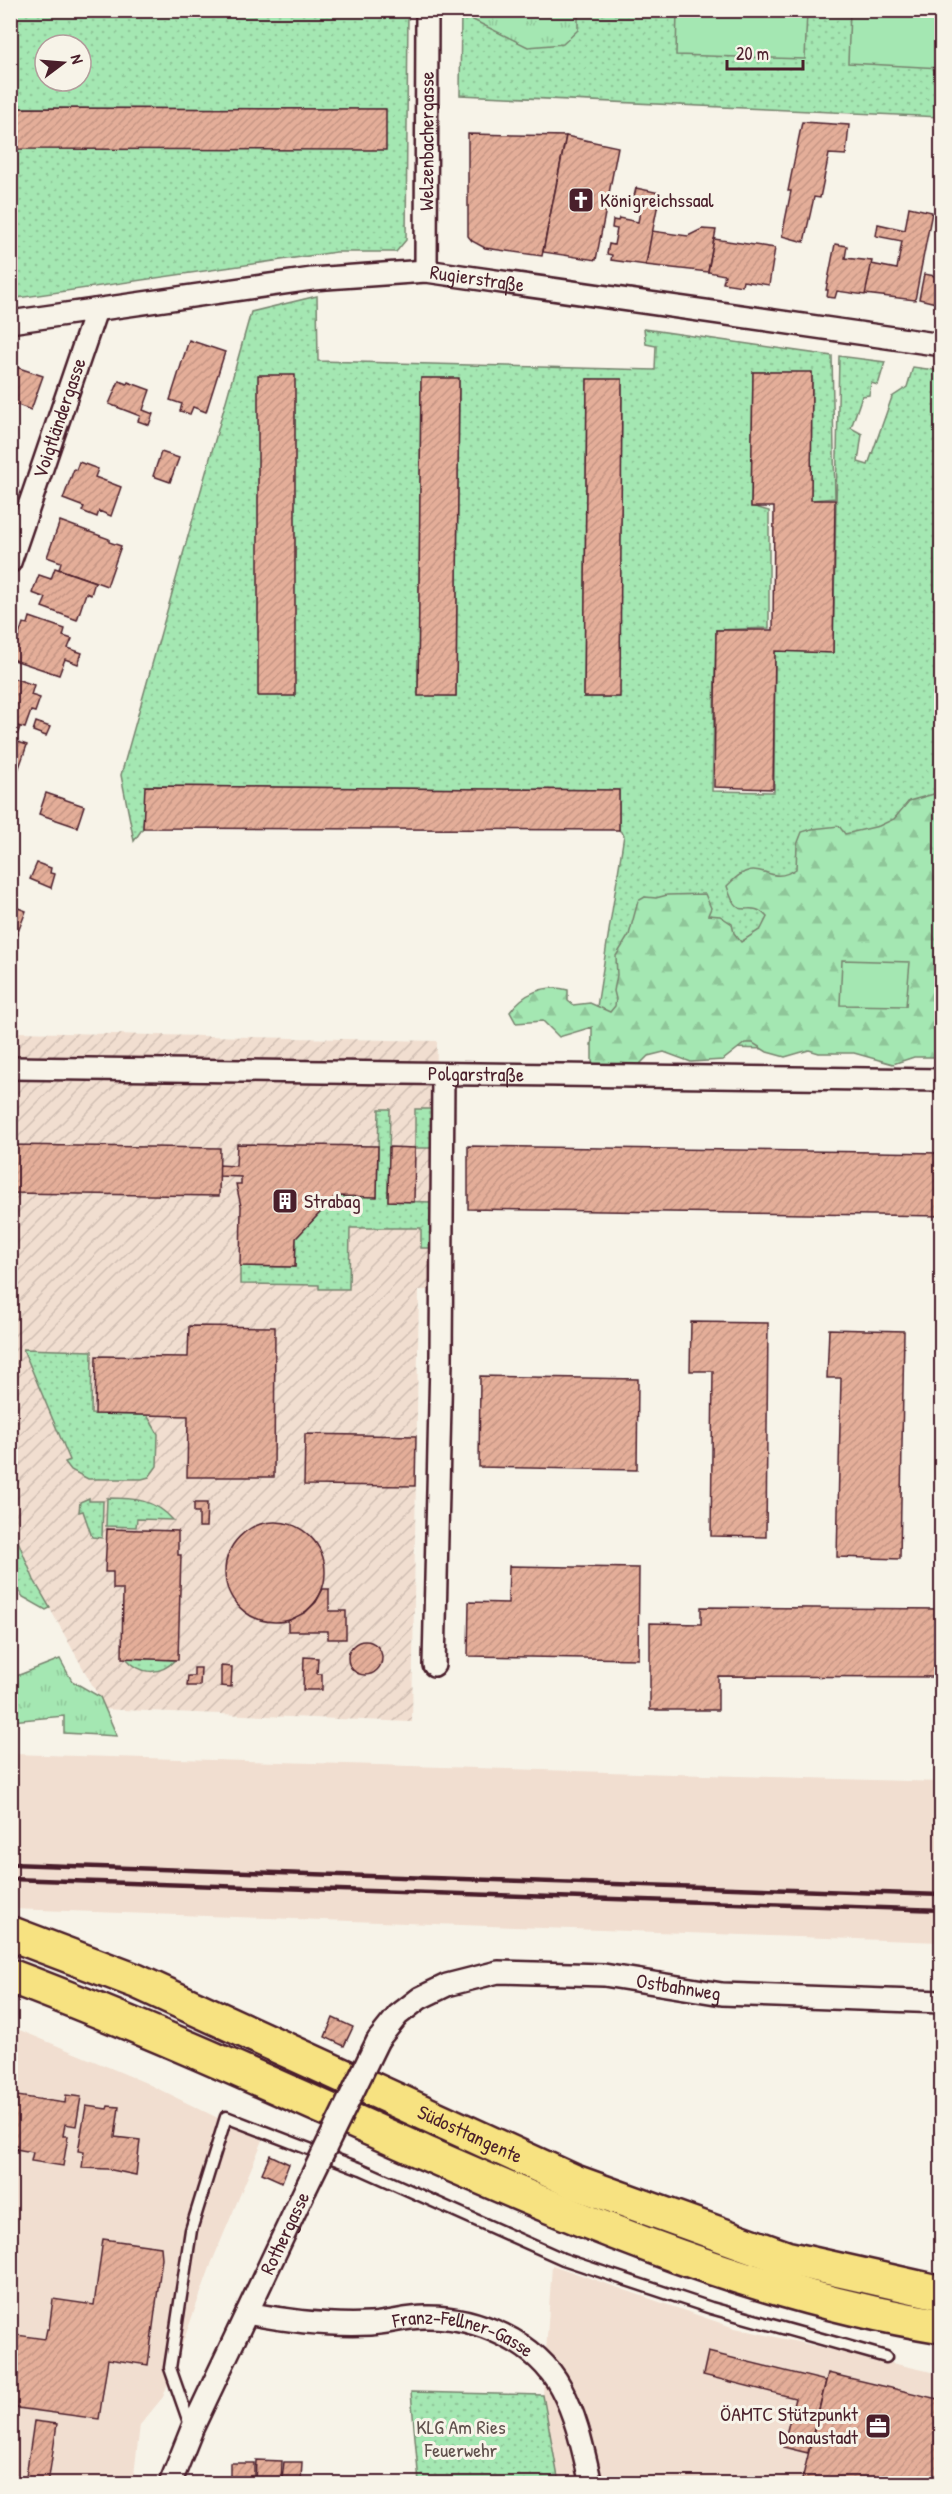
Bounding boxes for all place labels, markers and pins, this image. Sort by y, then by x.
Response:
church icon: Königreichssaal [566,185,596,215]
place label: Königreichssaal [600,186,714,213]
building icon: Strabag [270,1186,300,1216]
place label: Strabag [304,1187,361,1214]
place label: ÖAMTC Stützpunkt Donaustadt [720,2400,859,2450]
office icon: ÖAMTC Stützpunkt Donaustadt [863,2411,893,2441]

